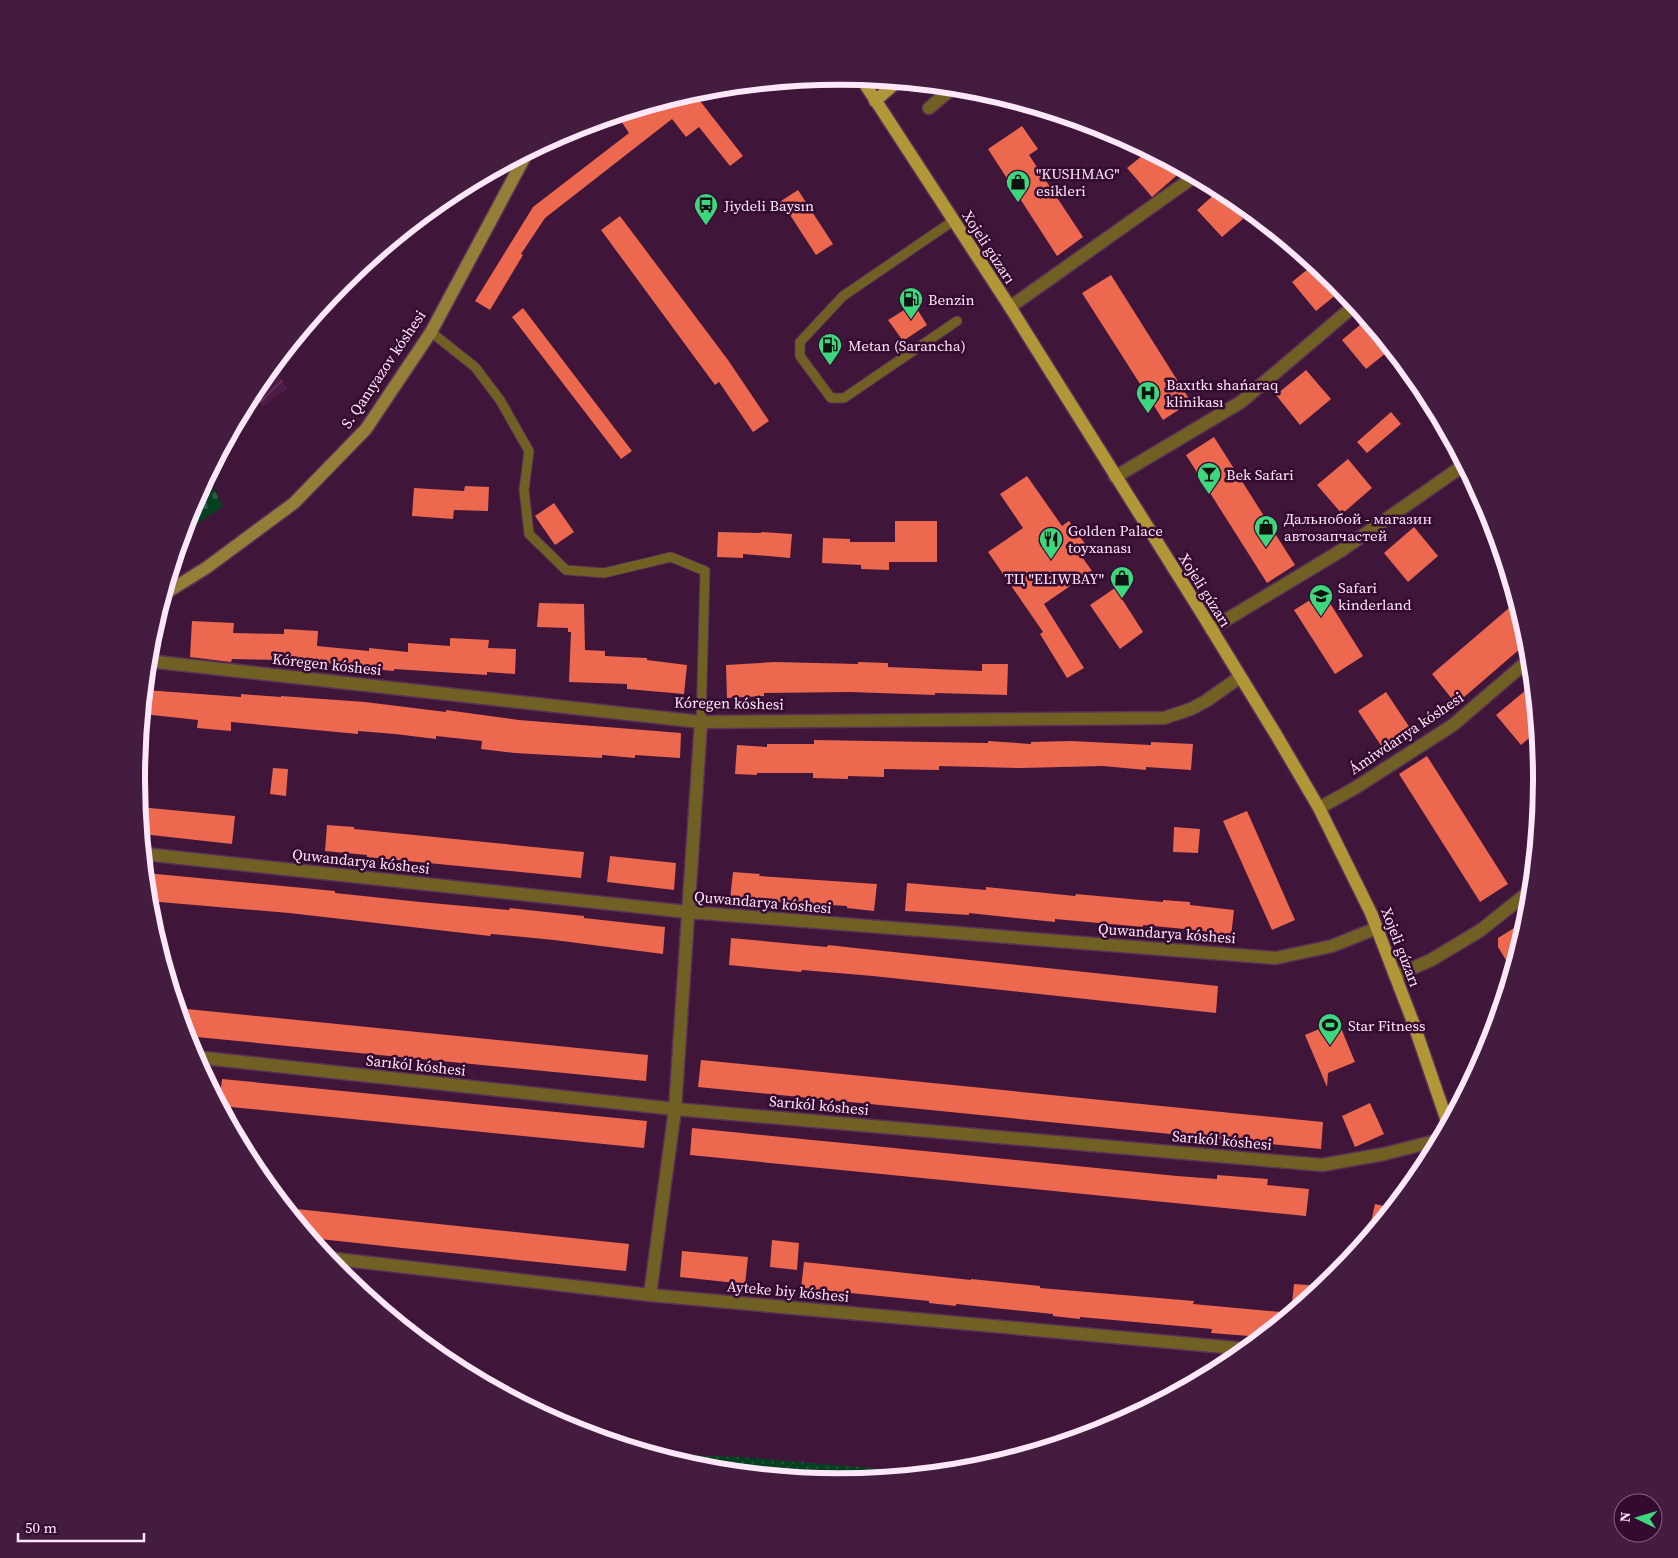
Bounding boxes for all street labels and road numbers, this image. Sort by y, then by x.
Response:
street label: Xojeli gúzarı [958,206,1020,288]
street label: S. Qanıyazov kóshesi [336,306,430,432]
street label: Xojeli gúzarı [1174,549,1236,631]
street label: Kóregen kóshesi [271,648,383,680]
street label: Ámiwdarıya kóshesi [1345,687,1467,779]
street label: Kóregen kóshesi [674,692,784,714]
street label: Quwandarya kóshesi [291,843,431,879]
street label: Quwandarya kóshesi [693,886,833,918]
street label: Xojeli gúzarı [1376,904,1426,990]
street label: Quwandarya kóshesi [1097,918,1237,948]
street label: Sarıkól kóshesi [365,1049,467,1081]
street label: Sarıkól kóshesi [768,1090,870,1120]
street label: Sarıkól kóshesi [1171,1125,1273,1155]
street label: Ayteke biy kóshesi [726,1275,850,1307]

